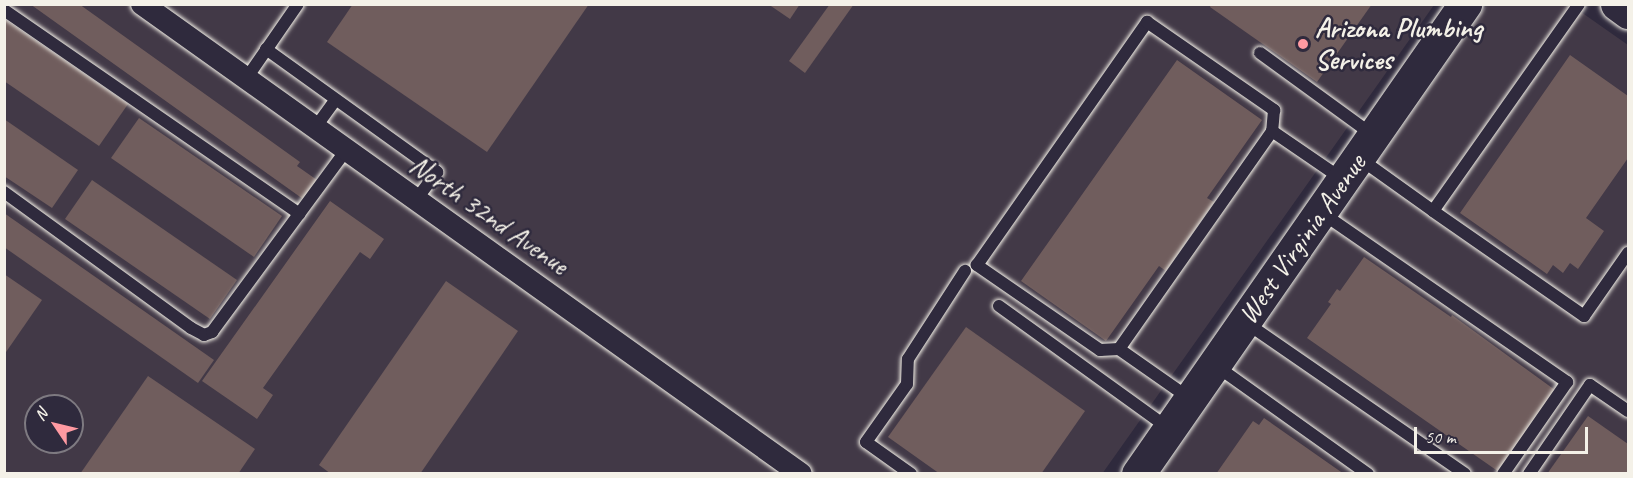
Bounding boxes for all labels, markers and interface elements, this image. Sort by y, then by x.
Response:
place label: Arizona Plumbing Services [1315,11,1482,77]
marker: Arizona Plumbing Services [1296,37,1310,51]
street label: West Virginia Avenue [1231,147,1373,331]
street label: North 32nd Avenue [403,148,575,282]
north arrow [24,394,84,454]
text: N [30,405,52,425]
scale bar [1417,415,1591,453]
text: 50 m [1425,426,1456,448]

